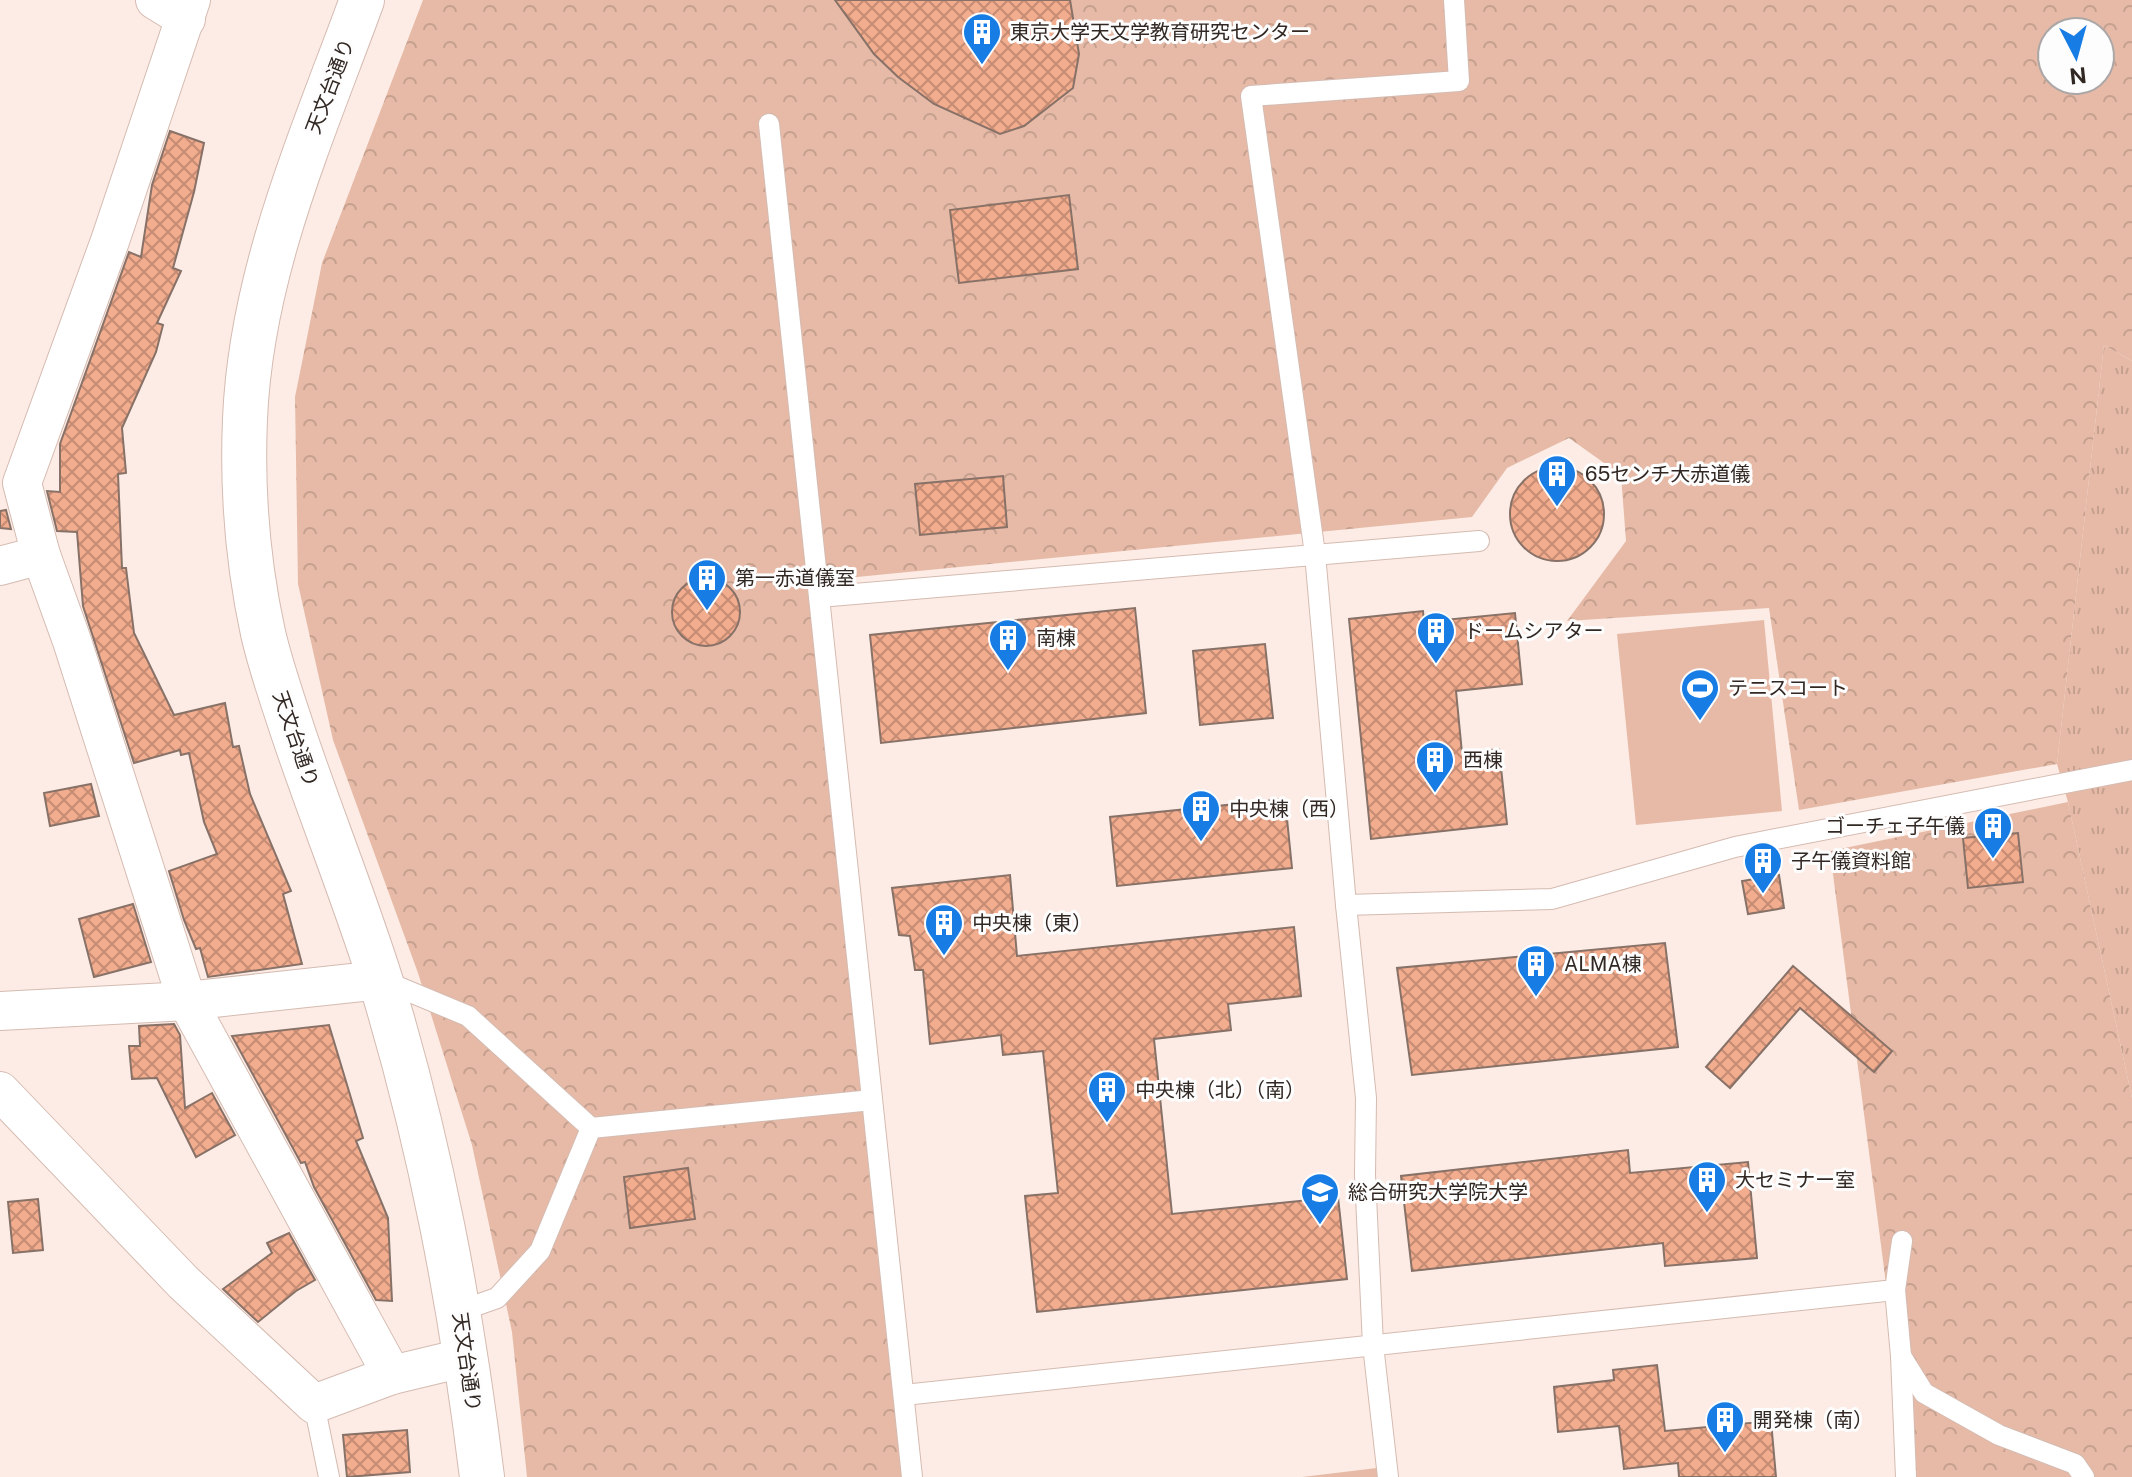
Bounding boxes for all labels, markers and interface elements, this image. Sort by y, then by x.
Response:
building icon: 東京大学天文学教育研究センター [961,11,1003,66]
north arrow [2036,16,2116,96]
place label: 東京大学天文学教育研究センター [1010,20,1310,44]
street label: 天文台通り [301,35,359,137]
text: N [2068,62,2088,90]
building icon: 65センチ大赤道儀 [1536,453,1578,508]
place label: 65センチ大赤道儀 [1585,462,1750,486]
building icon: 第一赤道儀室 [686,557,728,612]
place label: 第一赤道儀室 [735,566,855,590]
building icon: ドームシアター [1415,610,1457,665]
building icon: 南棟 [987,617,1029,672]
place label: ドームシアター [1464,619,1603,643]
place label: 南棟 [1036,626,1076,650]
sports icon: テニスコート [1679,667,1721,722]
place label: テニスコート [1728,676,1848,700]
street label: 天文台通り [268,688,324,790]
building icon: 西棟 [1414,739,1456,794]
place label: 西棟 [1463,748,1503,772]
building icon: 中央棟（西） [1180,788,1222,843]
place label: 中央棟（西） [1229,797,1349,821]
building icon: ゴーチェ子午儀 [1972,805,2014,860]
place label: ゴーチェ子午儀 [1825,814,1965,838]
building icon: 子午儀資料館 [1742,840,1784,895]
place label: 子午儀資料館 [1791,849,1911,873]
building icon: 中央棟（東） [923,902,965,957]
place label: 中央棟（東） [972,911,1092,935]
building icon: ALMA棟 [1515,943,1557,998]
place label: ALMA棟 [1564,952,1642,976]
building icon: 中央棟（北）（南） [1086,1069,1128,1124]
place label: 中央棟（北）（南） [1135,1078,1305,1102]
building icon: 大セミナー室 [1686,1159,1728,1214]
place label: 大セミナー室 [1735,1168,1855,1192]
school or university icon: 総合研究大学院大学 [1299,1171,1341,1226]
place label: 総合研究大学院大学 [1348,1180,1528,1204]
street label: 天文台通り [448,1311,486,1413]
building icon: 開発棟（南） [1704,1399,1746,1454]
place label: 開発棟（南） [1753,1408,1873,1432]

